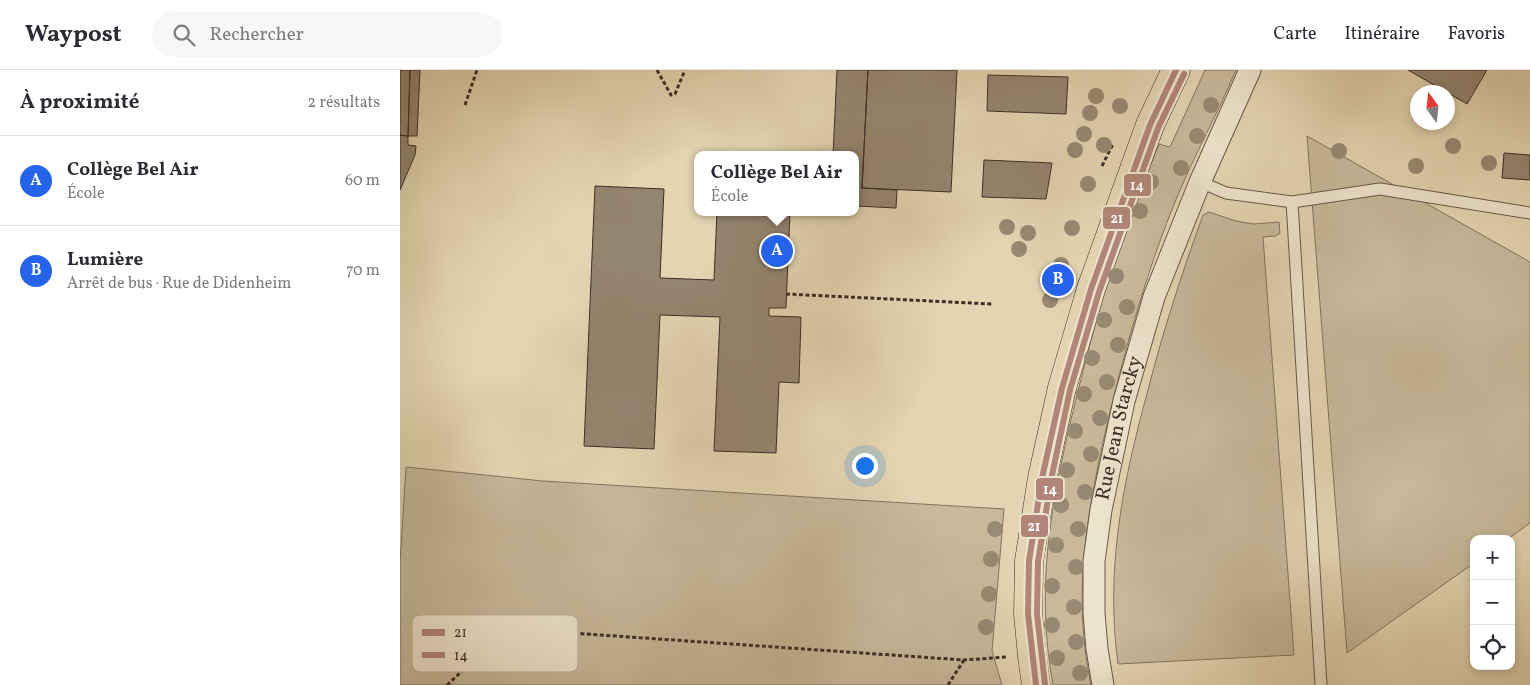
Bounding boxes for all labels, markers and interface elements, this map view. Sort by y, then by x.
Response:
search box [152,12,502,57]
text: Waypost [25,18,122,52]
icon: search [170,21,198,49]
text: Rechercher [210,22,304,48]
text: Carte [1273,22,1316,47]
text: Itinéraire [1344,22,1420,47]
text: Favoris [1448,22,1505,47]
north arrow [1410,85,1455,130]
text: À proximité [20,88,139,117]
text: 2 résultats [307,92,380,114]
popup [694,151,859,216]
text: Collège Bel Air [67,157,198,183]
text: Collège Bel Air [711,160,842,186]
text: A [30,170,42,192]
text: 60 m [345,170,380,192]
line badge: 14 [1123,173,1152,197]
text: 14 [1130,177,1145,196]
text: École [67,183,105,205]
text: École [711,186,748,208]
line badge: 21 [1102,206,1131,230]
text: 21 [1111,210,1123,229]
pin: A [761,232,793,270]
text: Lumière [67,247,143,273]
text: B [31,260,41,282]
text: 70 m [346,260,380,282]
pin: B [1042,261,1074,299]
text: Arrêt de bus · Rue de Didenheim [67,273,291,295]
street label: Rue Jean Starcky [1089,353,1150,503]
your location [852,453,878,479]
line badge: 14 [1035,477,1064,501]
text: 14 [1043,481,1058,500]
line badge: 21 [1020,514,1049,538]
text: 21 [1028,518,1040,537]
map controls [1470,535,1515,670]
button: + [1470,535,1515,580]
button: − [1470,580,1515,625]
legend [412,615,578,672]
text: 21 [454,624,467,643]
button: locate [1470,625,1515,670]
text: 14 [454,647,468,666]

